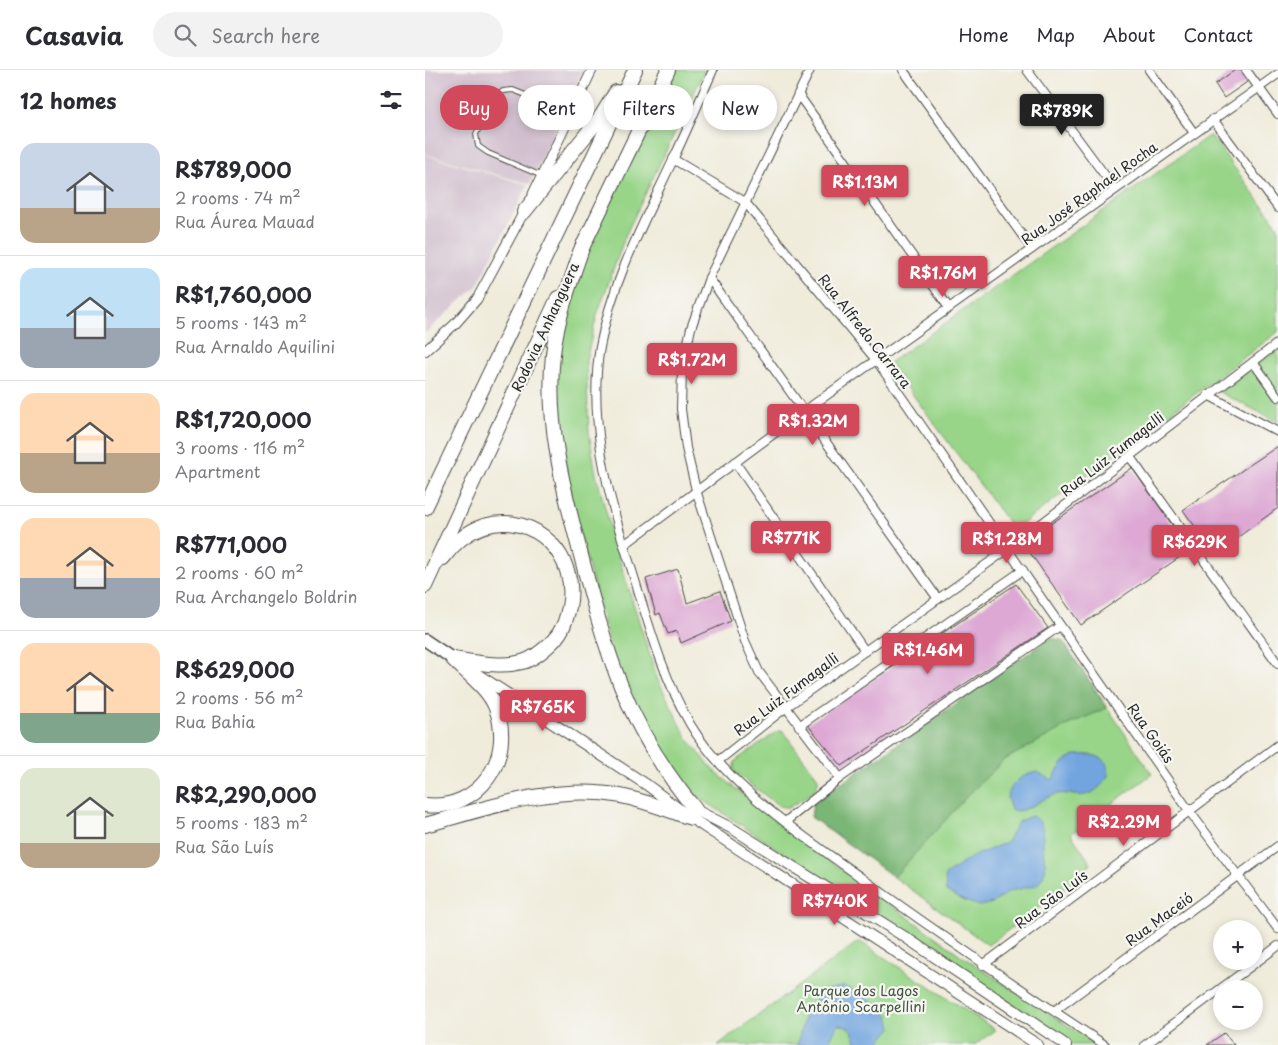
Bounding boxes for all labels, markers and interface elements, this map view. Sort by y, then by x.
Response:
search box [153,12,503,57]
text: Casavia [25,17,123,53]
icon: search [171,21,199,49]
text: Search here [211,21,320,49]
text: Home [958,21,1008,48]
text: Map [1036,21,1075,48]
text: About [1103,21,1155,48]
text: Contact [1183,21,1253,48]
text: 12 homes [20,84,117,116]
chip: Buy [440,85,508,130]
chip: Rent [518,85,594,130]
chip: Filters [604,85,693,130]
chip: New [703,85,777,130]
icon: filters [377,86,405,114]
pin: R$789K [1021,93,1103,136]
text: R$789K [1031,98,1093,122]
street label: Rua José Raphael Rocha [1017,136,1162,250]
text: R$789,000 [175,153,291,185]
icon: home [60,163,120,223]
pin: R$1.13M [819,164,911,207]
text: R$1.13M [832,169,898,193]
text: 2 rooms · 74 m² [175,185,301,209]
text: Rua Áurea Mauad [175,209,315,233]
pin: R$1.76M [897,256,989,298]
street label: Rodovia Anhanguera [506,258,584,395]
text: R$1.76M [909,260,977,284]
street label: Rua Alfredo Carrara [814,269,917,393]
text: R$1,760,000 [175,278,312,310]
icon: home [60,288,120,348]
text: 5 rooms · 143 m² [175,310,307,334]
text: Rua Arnaldo Aquilini [175,334,335,358]
pin: R$1.72M [646,342,738,385]
text: R$1.72M [658,347,726,371]
text: R$1,720,000 [175,403,312,435]
pin: R$1.32M [767,404,859,446]
street label: Rua Luiz Fumagalli [1056,407,1168,501]
text: R$1.32M [778,408,848,432]
icon: home [60,413,120,473]
text: 3 rooms · 116 m² [175,435,305,459]
text: Apartment [175,459,260,483]
pin: R$771K [750,520,832,563]
pin: R$1.28M [961,522,1053,564]
pin: R$629K [1154,524,1236,567]
text: R$771K [762,525,820,549]
text: R$1.28M [972,526,1042,550]
text: R$771,000 [175,528,287,560]
text: R$629K [1163,529,1227,553]
icon: home [60,538,120,598]
text: 2 rooms · 60 m² [175,560,304,584]
text: Rua Archangelo Boldrin [175,584,357,608]
pin: R$1.46M [882,632,974,675]
text: R$1.46M [893,637,963,661]
street label: Rua Luiz Fumagalli [729,647,843,740]
text: R$629,000 [175,653,295,685]
icon: home [60,663,120,723]
text: 2 rooms · 56 m² [175,685,304,709]
pin: R$765K [502,690,584,732]
text: R$765K [511,694,575,718]
street label: Rua Goiás [1123,699,1179,767]
text: Rua Bahia [175,709,255,733]
text: R$2,290,000 [175,778,317,810]
icon: home [60,788,120,848]
pin: R$2.29M [1078,804,1170,847]
text: R$2.29M [1088,809,1160,833]
text: 5 rooms · 183 m² [175,810,308,834]
text: Rua São Luís [175,834,274,858]
street label: Rua São Luís [1010,865,1092,933]
pin: R$740K [794,884,876,926]
street label: Rua Maceió [1121,887,1197,951]
text: R$740K [802,888,868,912]
map controls [1213,920,1263,1030]
button: + [1213,920,1263,970]
park label: Parque dos Lagos Antônio Scarpellini [796,980,926,1017]
button: − [1213,980,1263,1030]

